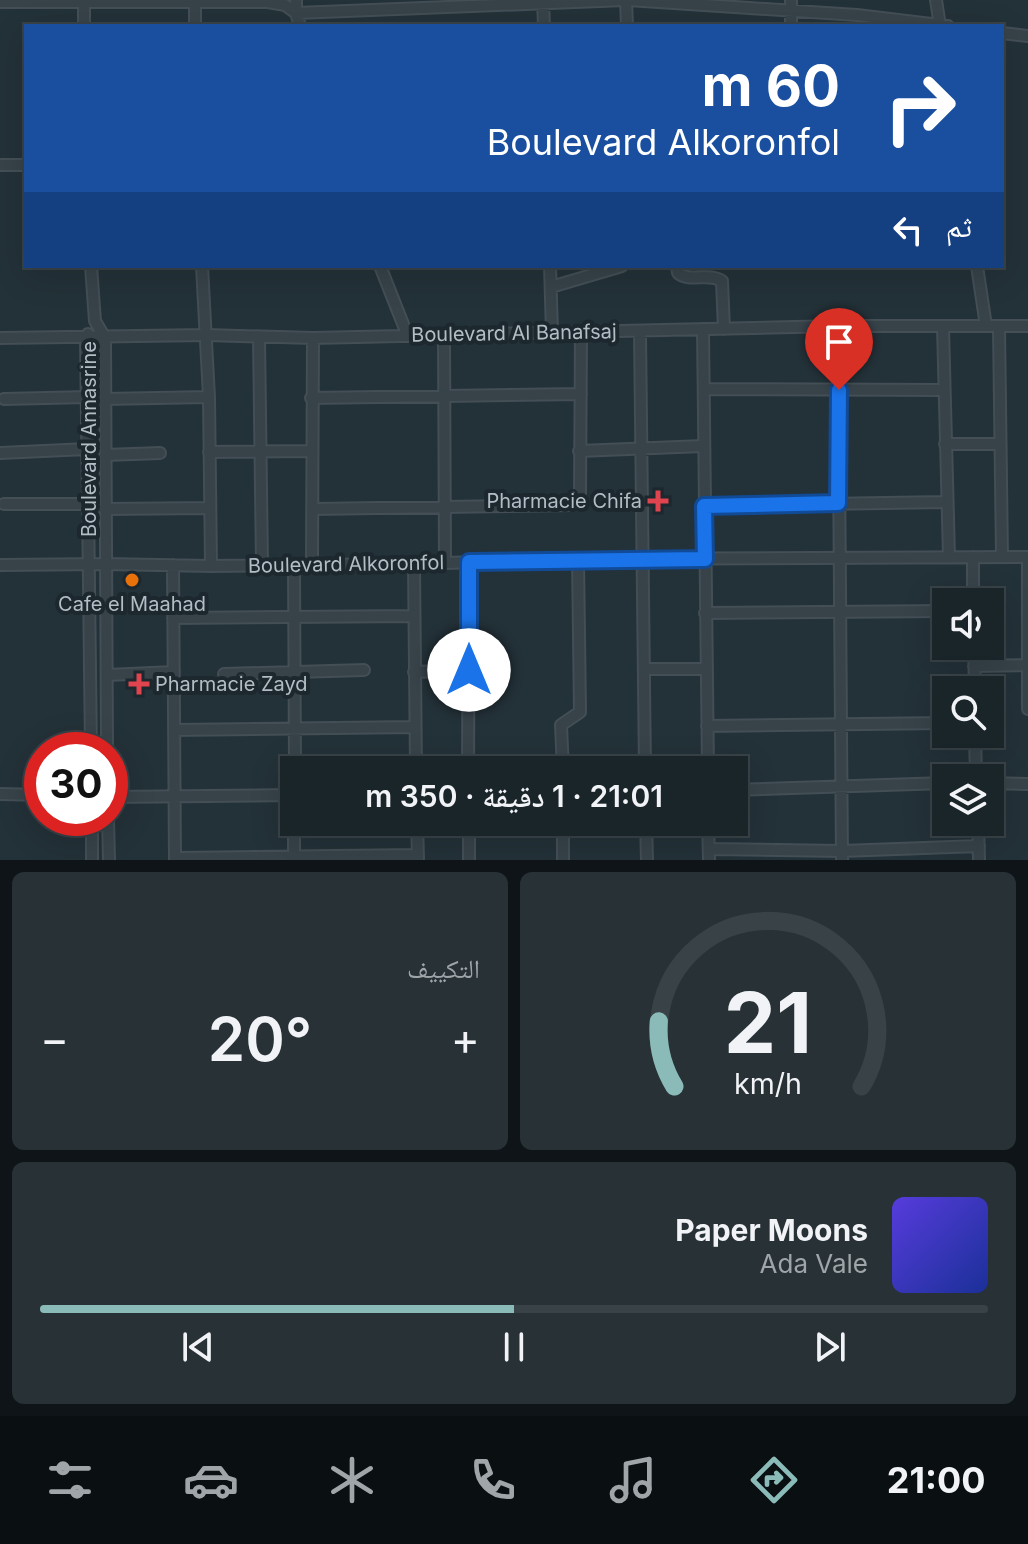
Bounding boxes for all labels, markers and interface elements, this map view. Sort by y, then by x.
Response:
text: 60 m [701,52,840,120]
icon: right [868,56,972,160]
text: Boulevard Alkoronfol [487,120,840,164]
icon: left [886,208,930,252]
text: ثم [946,208,972,244]
pin [805,308,873,390]
street label: Boulevard Al Banafsaj [411,319,617,347]
icon: arrive [817,320,861,364]
street label: Boulevard Annasrine [77,341,101,537]
place label: Pharmacie Chifa [486,489,642,513]
marker: Pharmacie Chifa [649,492,667,510]
street label: Boulevard Alkoronfol [248,550,444,578]
marker: Cafe el Maahad [123,571,141,589]
map controls [932,588,1004,836]
button: sound [932,588,1004,660]
place label: Cafe el Maahad [58,592,206,616]
position arrow [427,628,511,712]
place label: Pharmacie Zayd [155,672,308,696]
marker: Pharmacie Zayd [130,675,148,693]
button: search [932,676,1004,748]
speed limit sign: 30 [24,732,128,836]
button: layers [932,764,1004,836]
text: 21:01 · 1 دقيقة · 350 m [365,778,663,814]
text: التكييف [407,953,480,984]
text: 21 [724,972,812,1073]
text: 20° [208,1003,312,1075]
text: − [40,1012,69,1066]
text: + [451,1012,480,1066]
text: km/h [734,1066,802,1101]
text: Paper Moons [675,1212,868,1248]
text: Ada Vale [760,1248,868,1279]
icon: previous [176,1325,220,1369]
icon: pause [492,1325,536,1369]
icon: next [808,1325,852,1369]
icon: filters [42,1452,98,1508]
icon: car [183,1452,239,1508]
icon: climate [324,1452,380,1508]
icon: phone [465,1452,521,1508]
icon: music [605,1452,661,1508]
icon: directions [746,1452,802,1508]
text: 21:00 [887,1458,986,1502]

